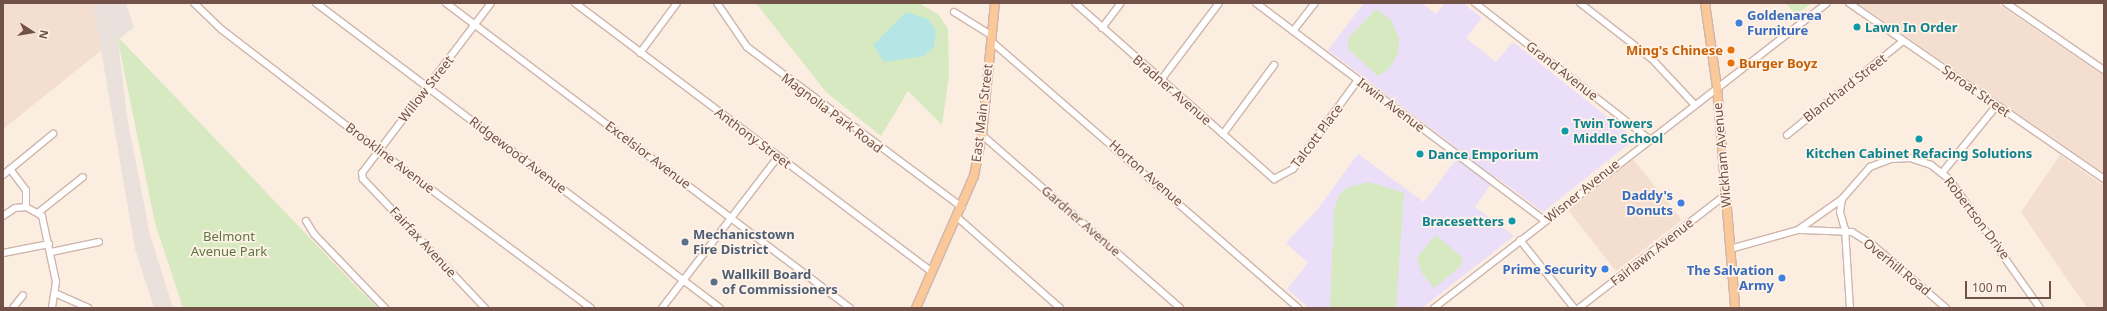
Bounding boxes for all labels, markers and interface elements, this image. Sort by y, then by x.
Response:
place label: Goldenarea Furniture [1747,8,1822,39]
north arrow [12,12,52,52]
marker: Goldenarea Furniture [1734,18,1744,28]
place label: Lawn In Order [1865,19,1958,35]
marker: Lawn In Order [1852,22,1862,32]
text: N [36,29,52,41]
street label: Grand Avenue [1523,38,1601,104]
place label: Ming's Chinese [1626,42,1723,58]
marker: Ming's Chinese [1726,45,1736,55]
street label: Blanchard Street [1800,51,1890,125]
street label: Bradner Avenue [1130,52,1214,128]
street label: Willow Street [395,53,457,125]
place label: Burger Boyz [1739,55,1817,71]
marker: Burger Boyz [1726,58,1736,68]
street label: Sproat Street [1939,62,2013,120]
street label: East Main Street [968,63,996,163]
street label: Magnolia Park Road [778,70,886,156]
street label: Irwin Avenue [1354,75,1428,135]
street label: Talcott Place [1288,101,1346,171]
street label: Wickham Avenue [1710,102,1734,208]
street label: Anthony Street [712,104,794,172]
street label: Ridgewood Avenue [466,113,570,197]
place label: Twin Towers Middle School [1573,116,1663,147]
street label: Excelsior Avenue [602,118,694,192]
street label: Brookline Avenue [342,119,438,197]
marker: Twin Towers Middle School [1560,126,1570,136]
marker: Kitchen Cabinet Refacing Solutions [1914,134,1924,144]
street label: Horton Avenue [1106,137,1186,209]
place label: Kitchen Cabinet Refacing Solutions [1806,145,2032,161]
place label: Dance Emporium [1428,146,1539,162]
marker: Dance Emporium [1415,149,1425,159]
street label: Wisner Avenue [1542,156,1622,226]
street label: Robertson Drive [1941,174,2013,262]
street label: Gardner Avenue [1038,182,1124,260]
place label: Daddy's Donuts [1622,188,1673,219]
marker: Daddy's Donuts [1676,198,1686,208]
street label: Fairfax Avenue [386,204,460,280]
place label: Bracesetters [1422,213,1504,229]
street label: Fairlawn Avenue [1608,215,1696,289]
marker: Bracesetters [1507,216,1517,226]
place label: Mechanicstown Fire District [693,227,795,258]
park label: Belmont Avenue Park [191,229,267,260]
street label: Overhill Road [1860,235,1934,299]
marker: Mechanicstown Fire District [680,237,690,247]
place label: Prime Security [1503,261,1597,277]
place label: The Salvation Army [1687,263,1774,294]
marker: Prime Security [1600,264,1610,274]
place label: Wallkill Board of Commissioners [722,267,838,298]
marker: The Salvation Army [1777,273,1787,283]
scale bar [1967,273,2053,299]
marker: Wallkill Board of Commissioners [709,277,719,287]
text: 100 m [1972,279,2007,296]

